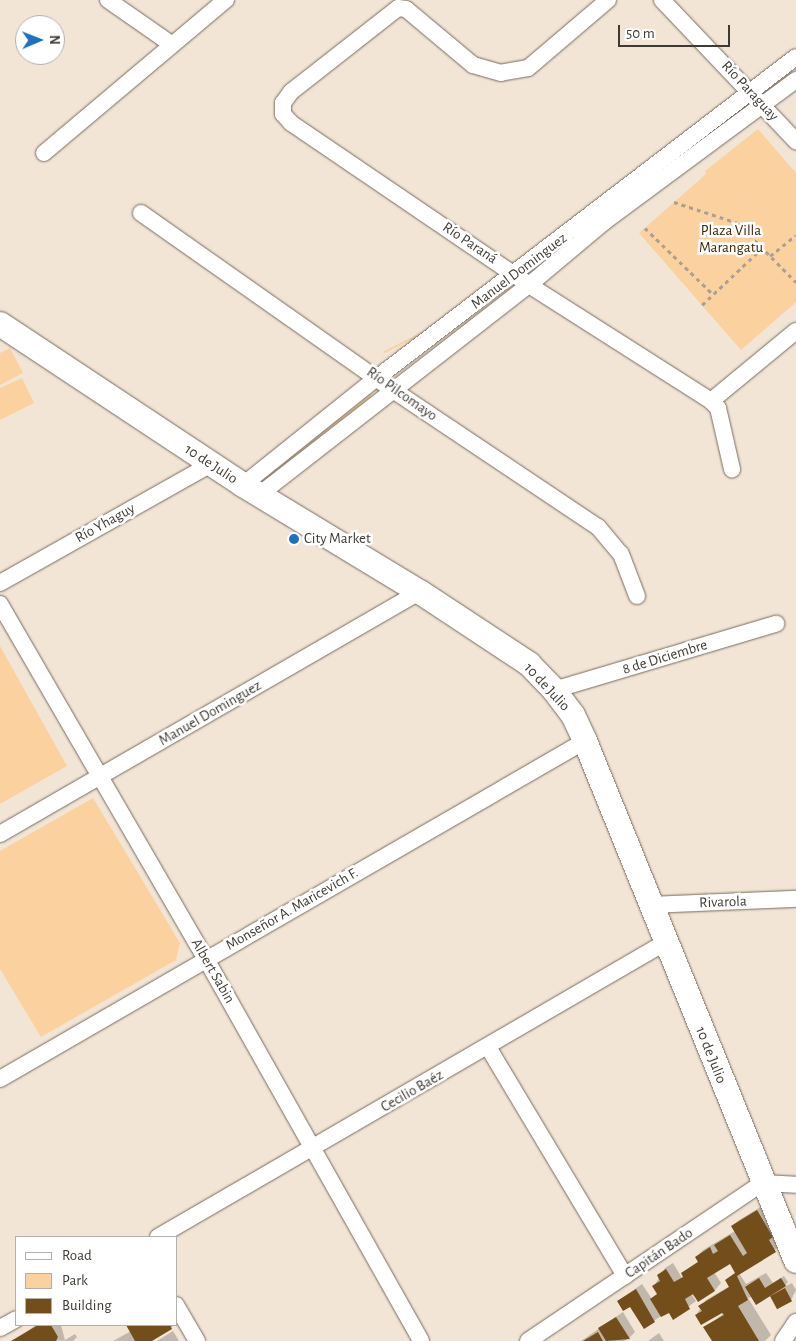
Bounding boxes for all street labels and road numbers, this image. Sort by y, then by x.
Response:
street label: Río Paraguay [718,57,782,125]
street label: Río Paraná [439,218,501,268]
street label: Manuel Dominguez [468,229,570,313]
street label: Río Pilcomayo [363,363,441,425]
street label: 10 de Julio [181,440,241,488]
street label: Río Yhaguy [72,499,138,547]
street label: 8 de Diciembre [620,636,710,678]
street label: 10 de Julio [520,659,574,715]
street label: Manuel Dominguez [156,676,264,750]
street label: Monseñor A. Maricevich F. [223,864,361,954]
street label: Rivarola [699,892,747,912]
street label: Albert Sabin [187,935,239,1007]
street label: 10 de Julio [691,1024,731,1086]
street label: Cecilio Baéz [378,1066,446,1116]
street label: Capitán Bado [622,1224,696,1282]

